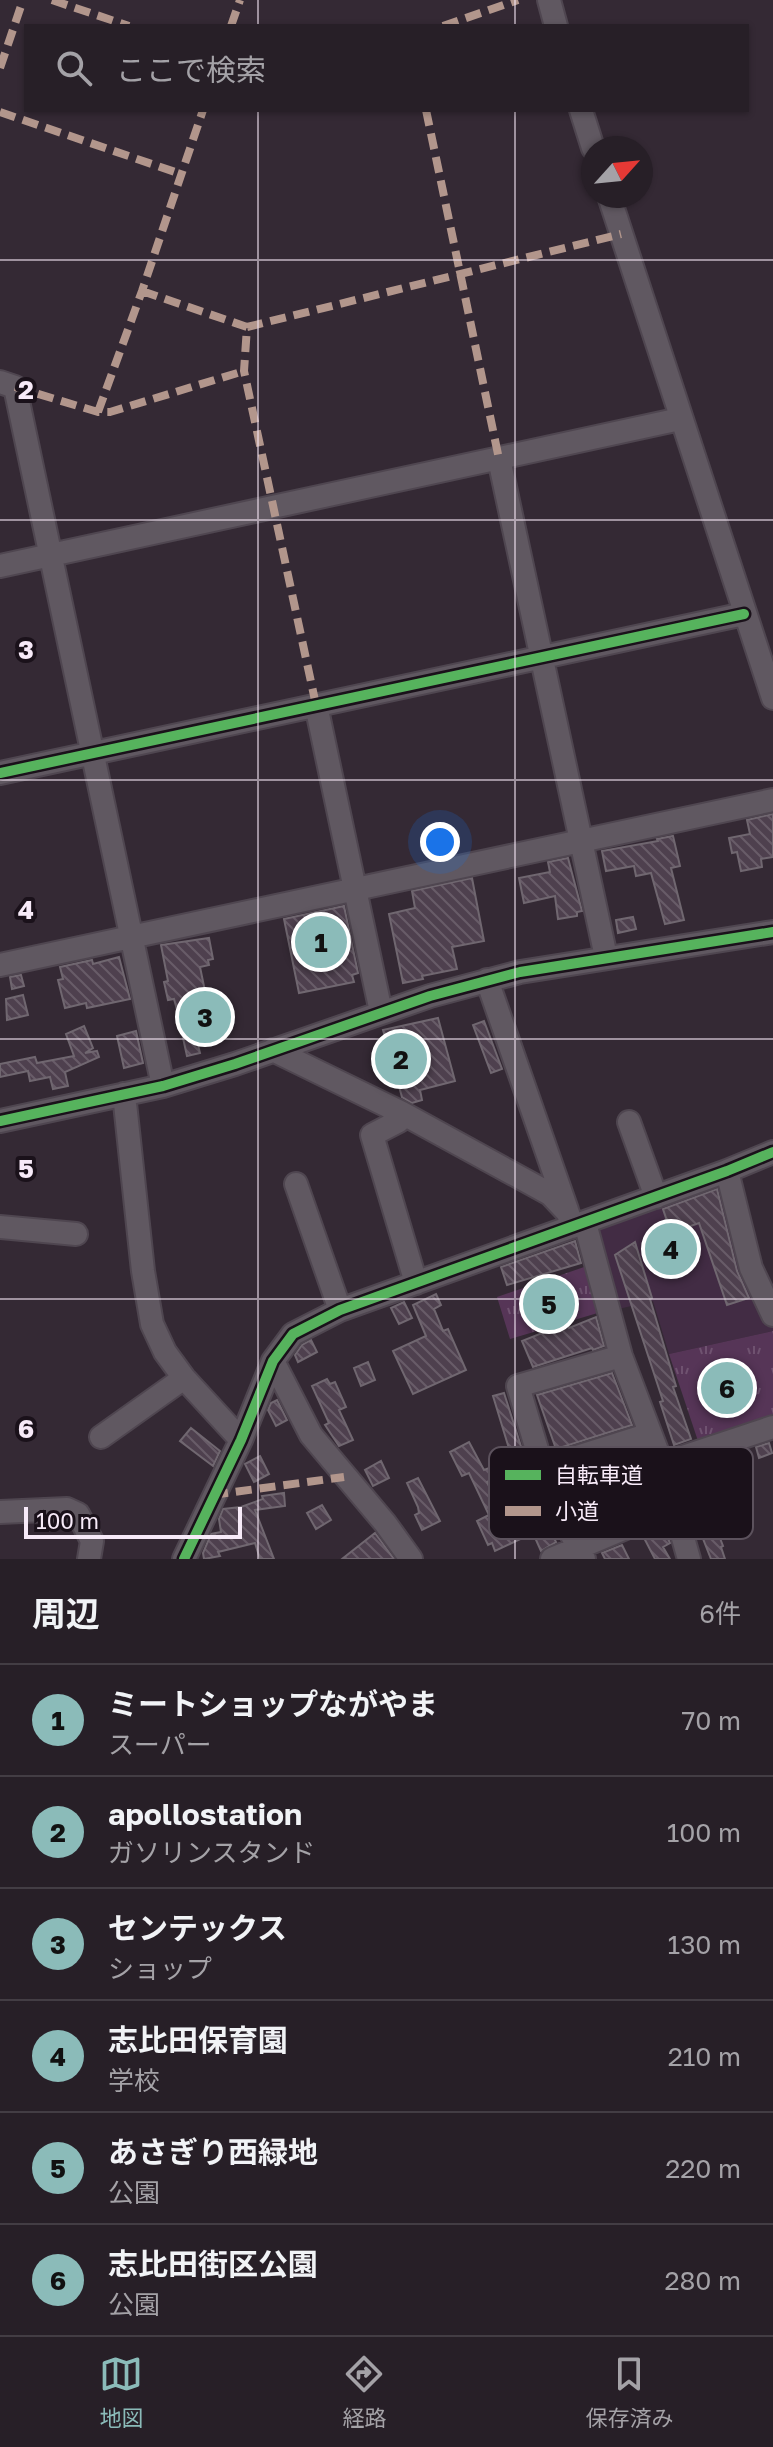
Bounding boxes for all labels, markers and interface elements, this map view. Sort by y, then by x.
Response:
search box [24,24,749,112]
icon: search [52,46,96,90]
text: ここで検索 [116,52,266,88]
north arrow [581,136,653,208]
text: 2 [18,374,34,405]
text: 3 [18,634,34,665]
your location [420,822,460,862]
text: 4 [18,894,34,925]
pin: 1 [295,912,347,972]
pin: 3 [179,987,231,1047]
pin: 2 [375,1029,427,1089]
text: 5 [18,1153,34,1184]
pin: 4 [645,1219,697,1279]
pin: 5 [523,1274,575,1334]
pin: 6 [701,1358,753,1418]
text: 6 [18,1413,34,1444]
legend [489,1447,753,1539]
text: 自転車道 [555,1461,643,1488]
text: 小道 [555,1497,599,1524]
scale bar [24,1503,242,1539]
text: 100 m [36,1507,99,1534]
text: 周辺 [32,1593,100,1633]
text: 6件 [699,1598,741,1629]
text: ミートショップながやま [108,1686,438,1722]
text: 1 [51,1705,65,1736]
text: 70 m [682,1705,741,1736]
text: スーパー [108,1729,212,1760]
text: apollostation [108,1796,302,1832]
text: 2 [50,1817,66,1848]
text: 100 m [667,1817,741,1848]
text: ガソリンスタンド [108,1837,315,1868]
text: センテックス [108,1910,287,1946]
text: 3 [50,1929,66,1960]
text: 130 m [668,1929,741,1960]
text: ショップ [108,1953,212,1984]
text: 志比田保育園 [108,2022,288,2058]
text: 4 [50,2041,66,2072]
text: 210 m [668,2041,741,2072]
text: 学校 [108,2065,160,2096]
text: あさぎり西緑地 [108,2134,318,2170]
text: 5 [50,2153,66,2184]
text: 220 m [665,2153,741,2184]
text: 公園 [108,2177,160,2208]
text: 志比田街区公園 [108,2246,318,2282]
text: 6 [50,2265,66,2296]
text: 280 m [664,2265,741,2296]
text: 公園 [108,2289,160,2320]
tab: 地図 [99,2352,144,2432]
tab: 経路 [342,2352,387,2432]
tab: 保存済み [585,2352,674,2432]

